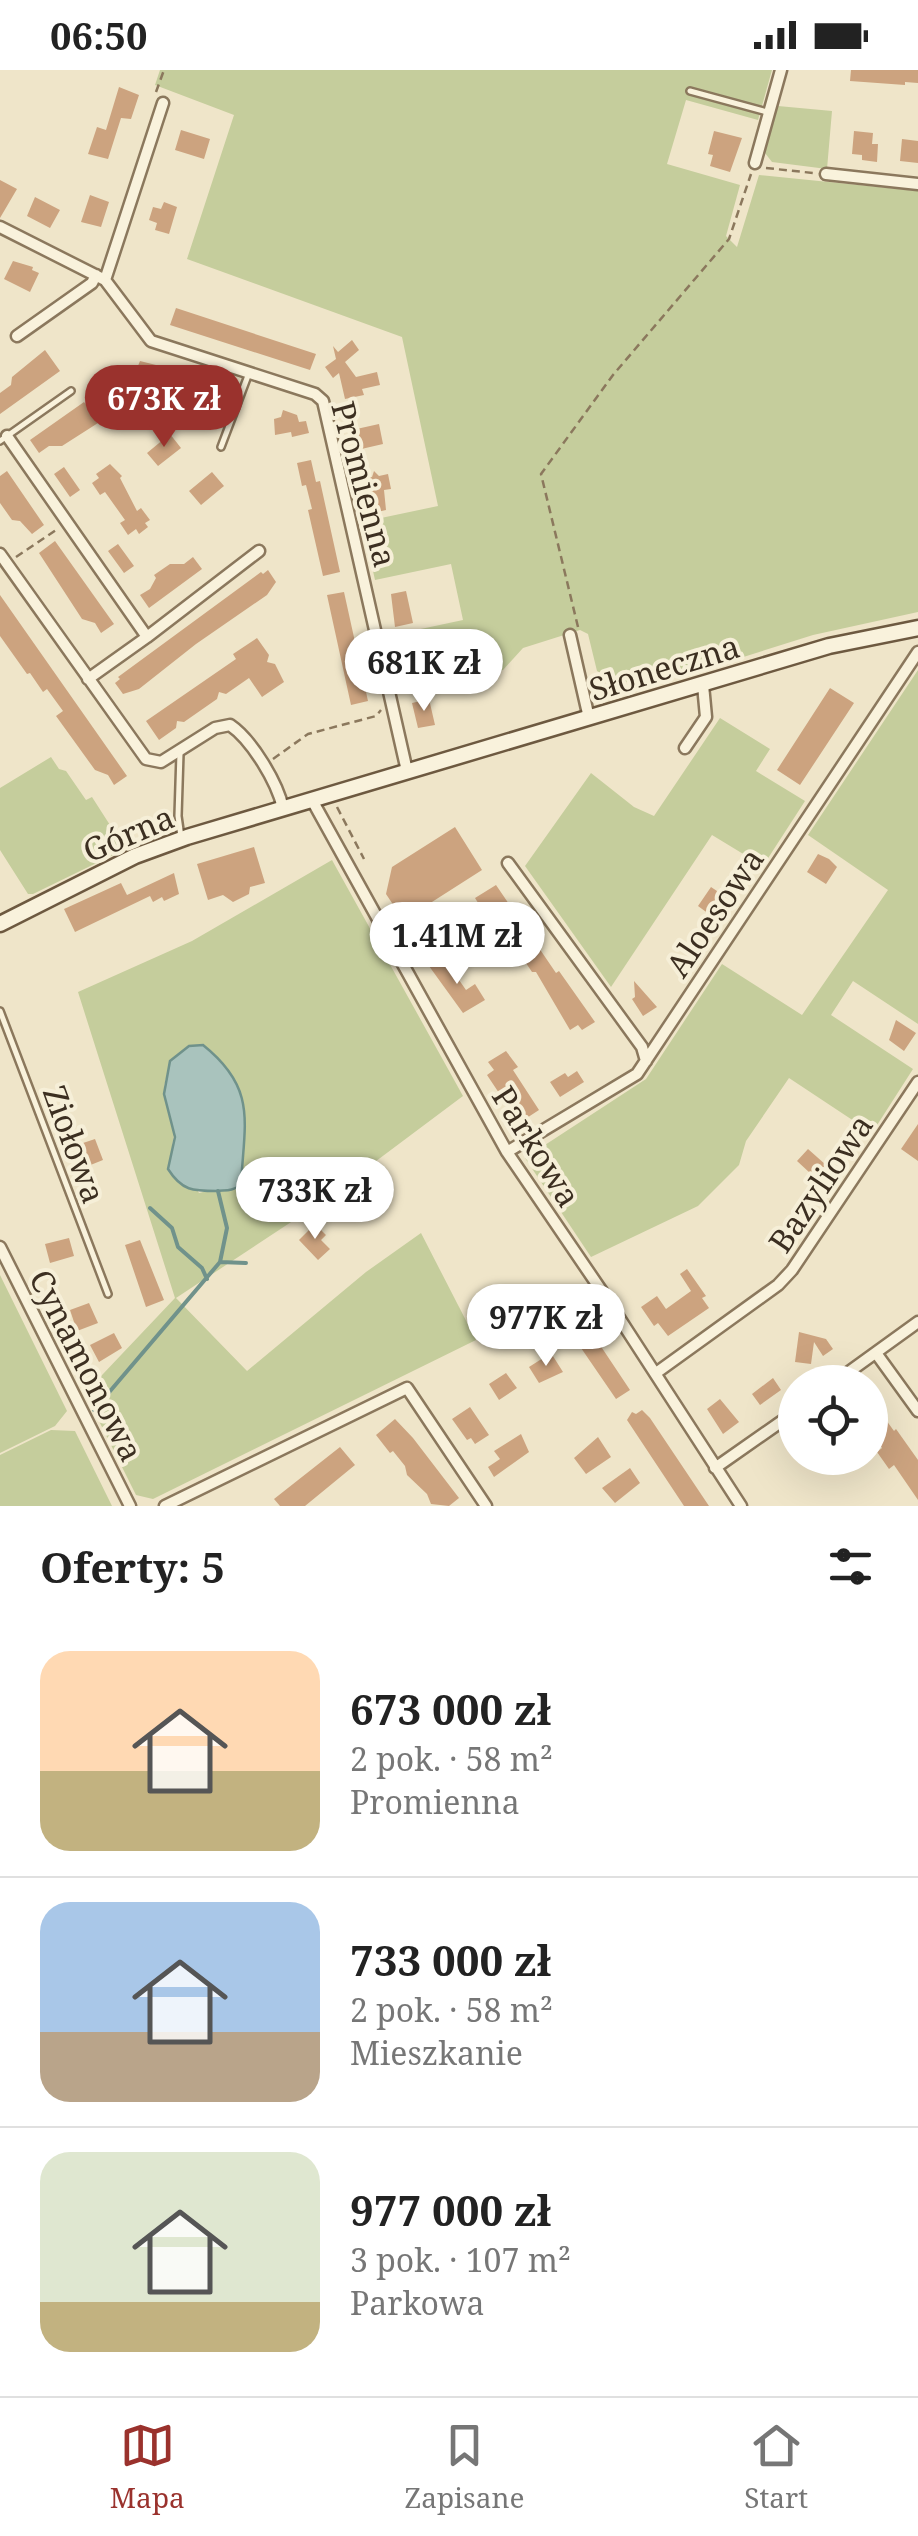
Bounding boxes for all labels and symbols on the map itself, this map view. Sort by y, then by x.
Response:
pin: 673K zł [72,365,256,450]
street label: Promienna [322,396,408,572]
street label: Słoneczna [584,624,744,710]
pin: 681K zł [332,629,516,714]
street label: Górna [76,795,180,871]
street label: Aloesowa [655,839,773,985]
pin: 1.41M zł [354,902,560,987]
street label: Parkowa [483,1078,591,1214]
street label: Ziołowa [34,1079,116,1209]
street label: Bazyliowa [758,1106,882,1260]
pin: 733K zł [223,1157,407,1242]
street label: Cynamonowa [20,1262,154,1468]
pin: 977K zł [454,1284,638,1369]

